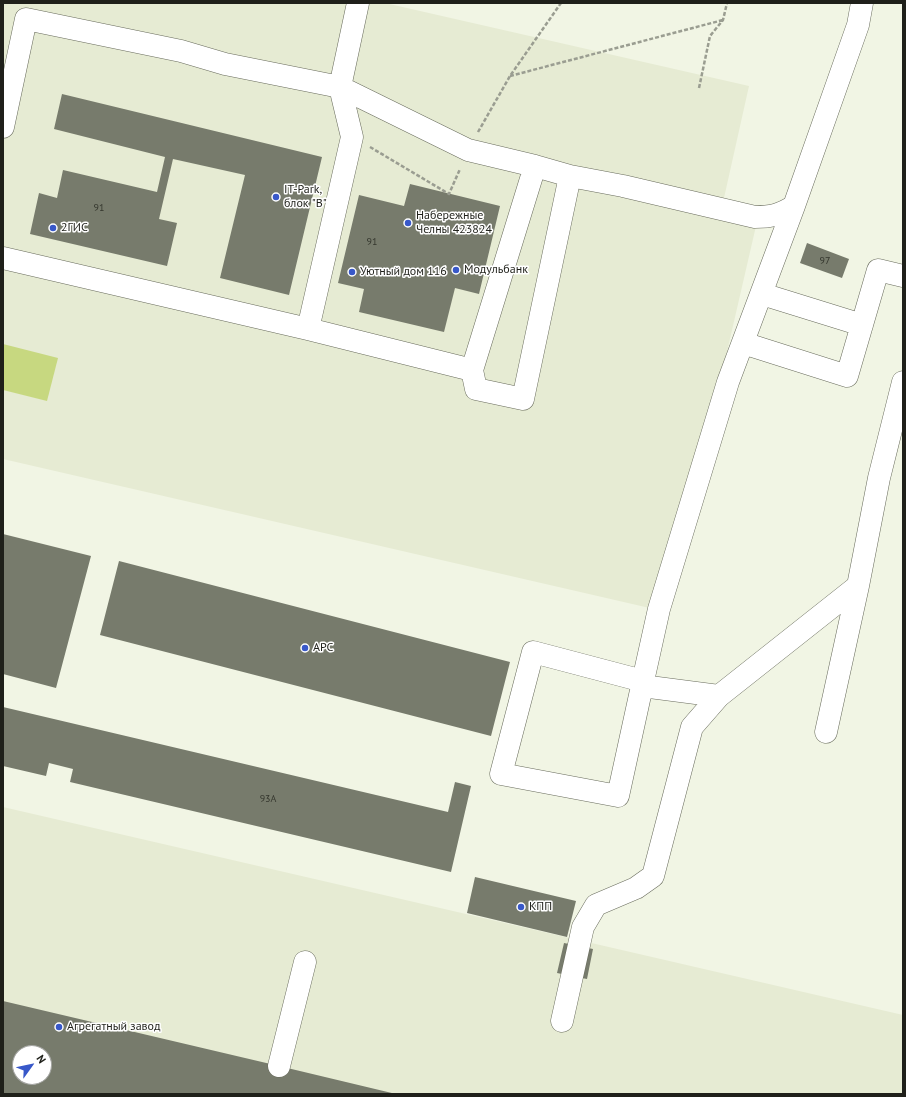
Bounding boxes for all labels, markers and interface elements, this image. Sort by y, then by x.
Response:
place label: IT-Park, блок "В" [284,183,327,211]
marker: IT-Park, блок "В" [271,192,281,202]
house number: 91 [94,202,104,214]
place label: Набережные Челны 423824 [416,209,492,237]
marker: Набережные Челны 423824 [403,218,413,228]
place label: 2ГИС [61,221,88,235]
marker: 2ГИС [48,223,58,233]
house number: 91 [367,236,377,248]
house number: 97 [820,255,830,267]
place label: Модульбанк [464,263,528,277]
place label: Уютный дом 116 [360,265,447,279]
marker: Модульбанк [451,265,461,275]
marker: Уютный дом 116 [347,267,357,277]
place label: АРС [313,641,333,655]
marker: АРС [300,643,310,653]
house number: 93А [260,793,276,805]
place label: КПП [529,900,552,914]
marker: КПП [516,902,526,912]
place label: Агрегатный завод [67,1020,160,1034]
marker: Агрегатный завод [54,1022,64,1032]
north arrow [12,1045,52,1085]
text: N [33,1052,49,1066]

